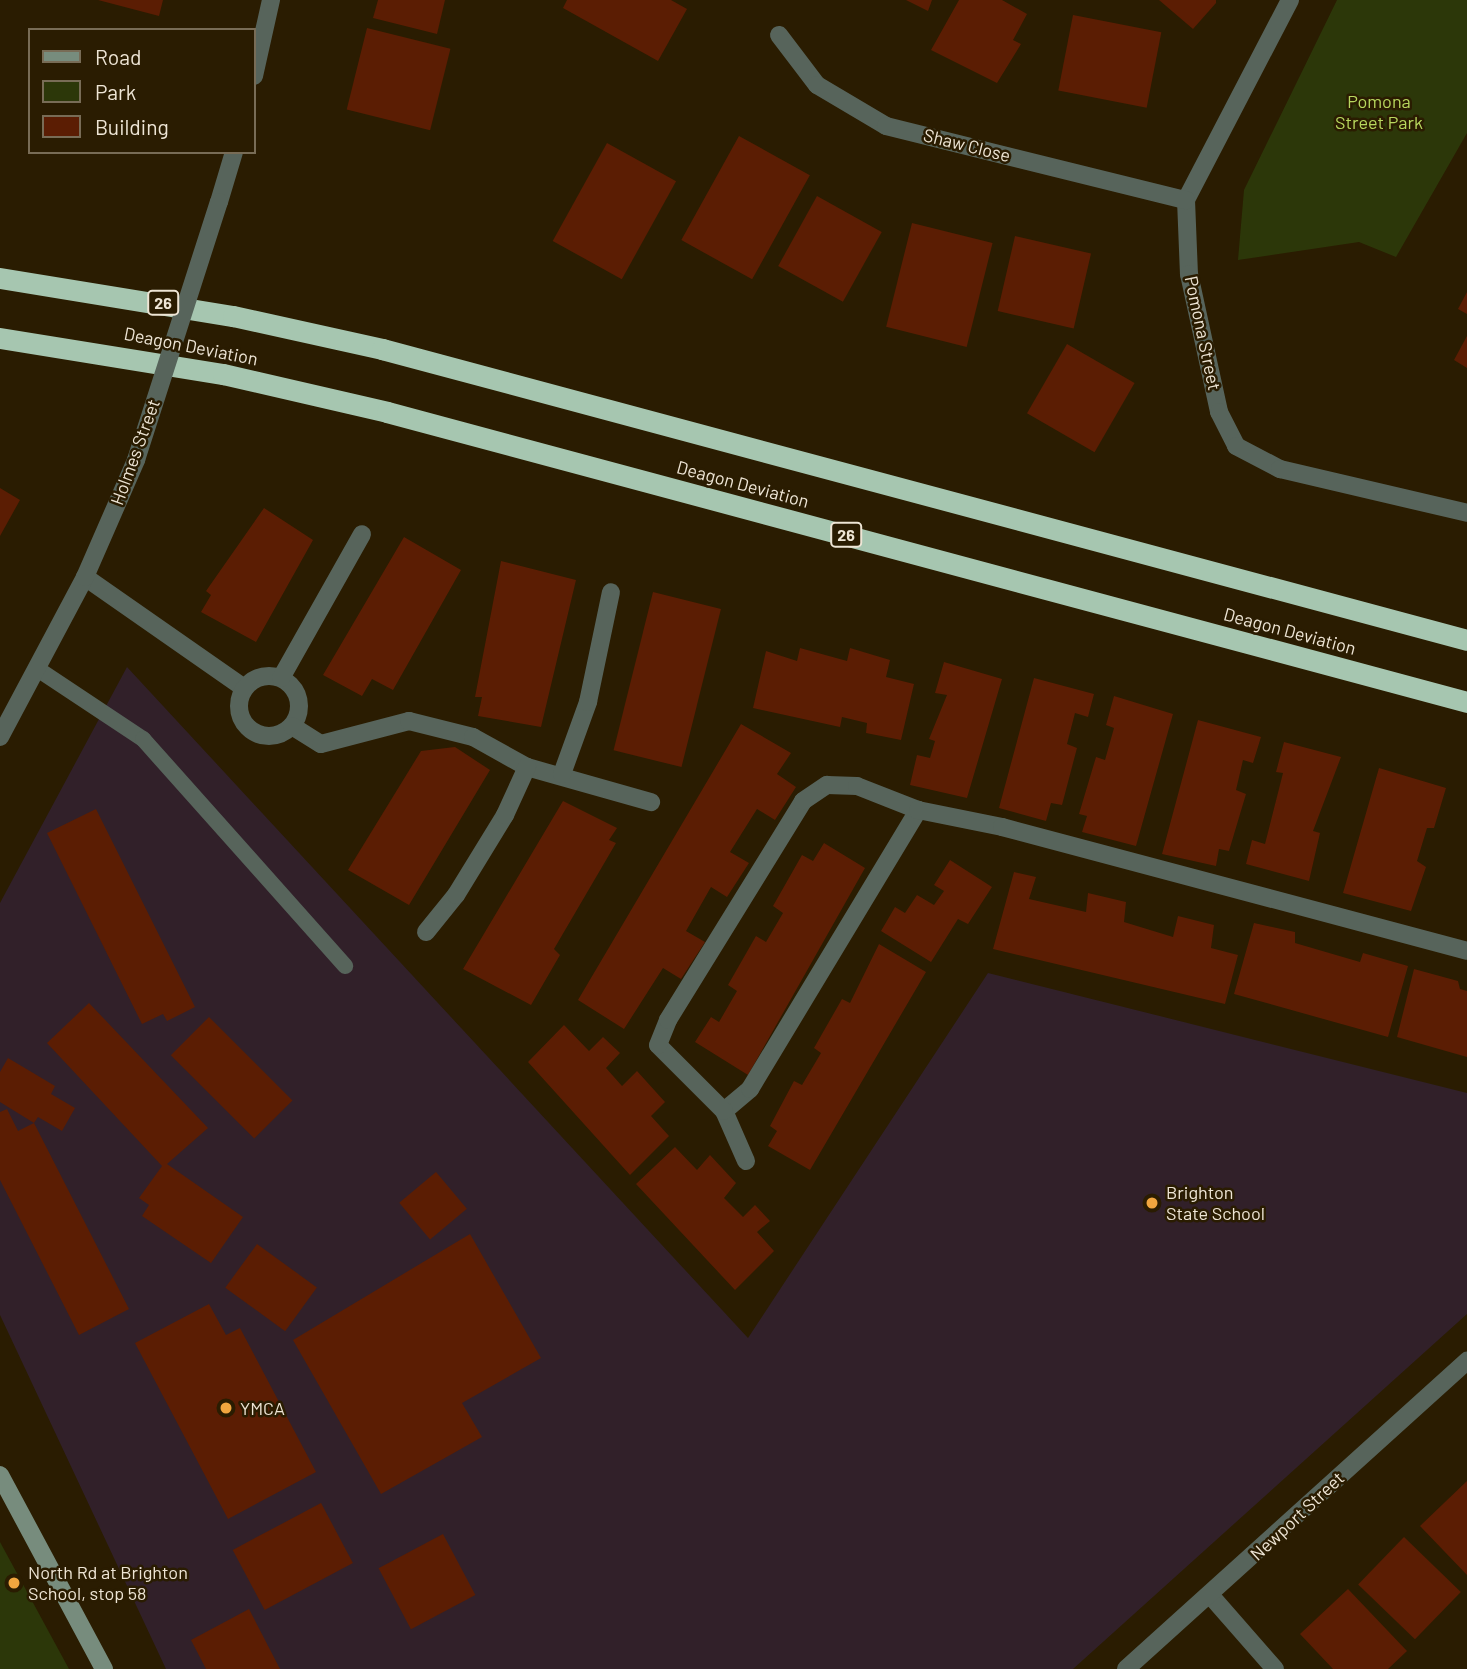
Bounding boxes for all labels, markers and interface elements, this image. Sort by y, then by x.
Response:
legend [28,28,256,154]
text: Road [95,44,141,69]
text: Park [95,79,136,104]
park label: Pomona Street Park [1335,91,1423,134]
text: Building [95,114,169,139]
street label: Shaw Close [921,124,1013,166]
street label: Pomona Street [1180,274,1226,392]
road number: 26 [146,290,180,316]
street label: Deagon Deviation [122,322,260,370]
street label: Holmes Street [106,396,164,508]
street label: Deagon Deviation [675,456,811,512]
road number: 26 [828,522,864,548]
street label: Deagon Deviation [1222,603,1358,659]
place label: Brighton State School [1166,1182,1265,1224]
marker: Brighton State School [1144,1195,1160,1211]
place label: YMCA [240,1397,285,1419]
marker: YMCA [218,1400,234,1416]
street label: Newport Street [1246,1467,1348,1565]
place label: North Rd at Brighton School, stop 58 [28,1562,188,1604]
marker: North Rd at Brighton School, stop 58 [6,1575,22,1591]

